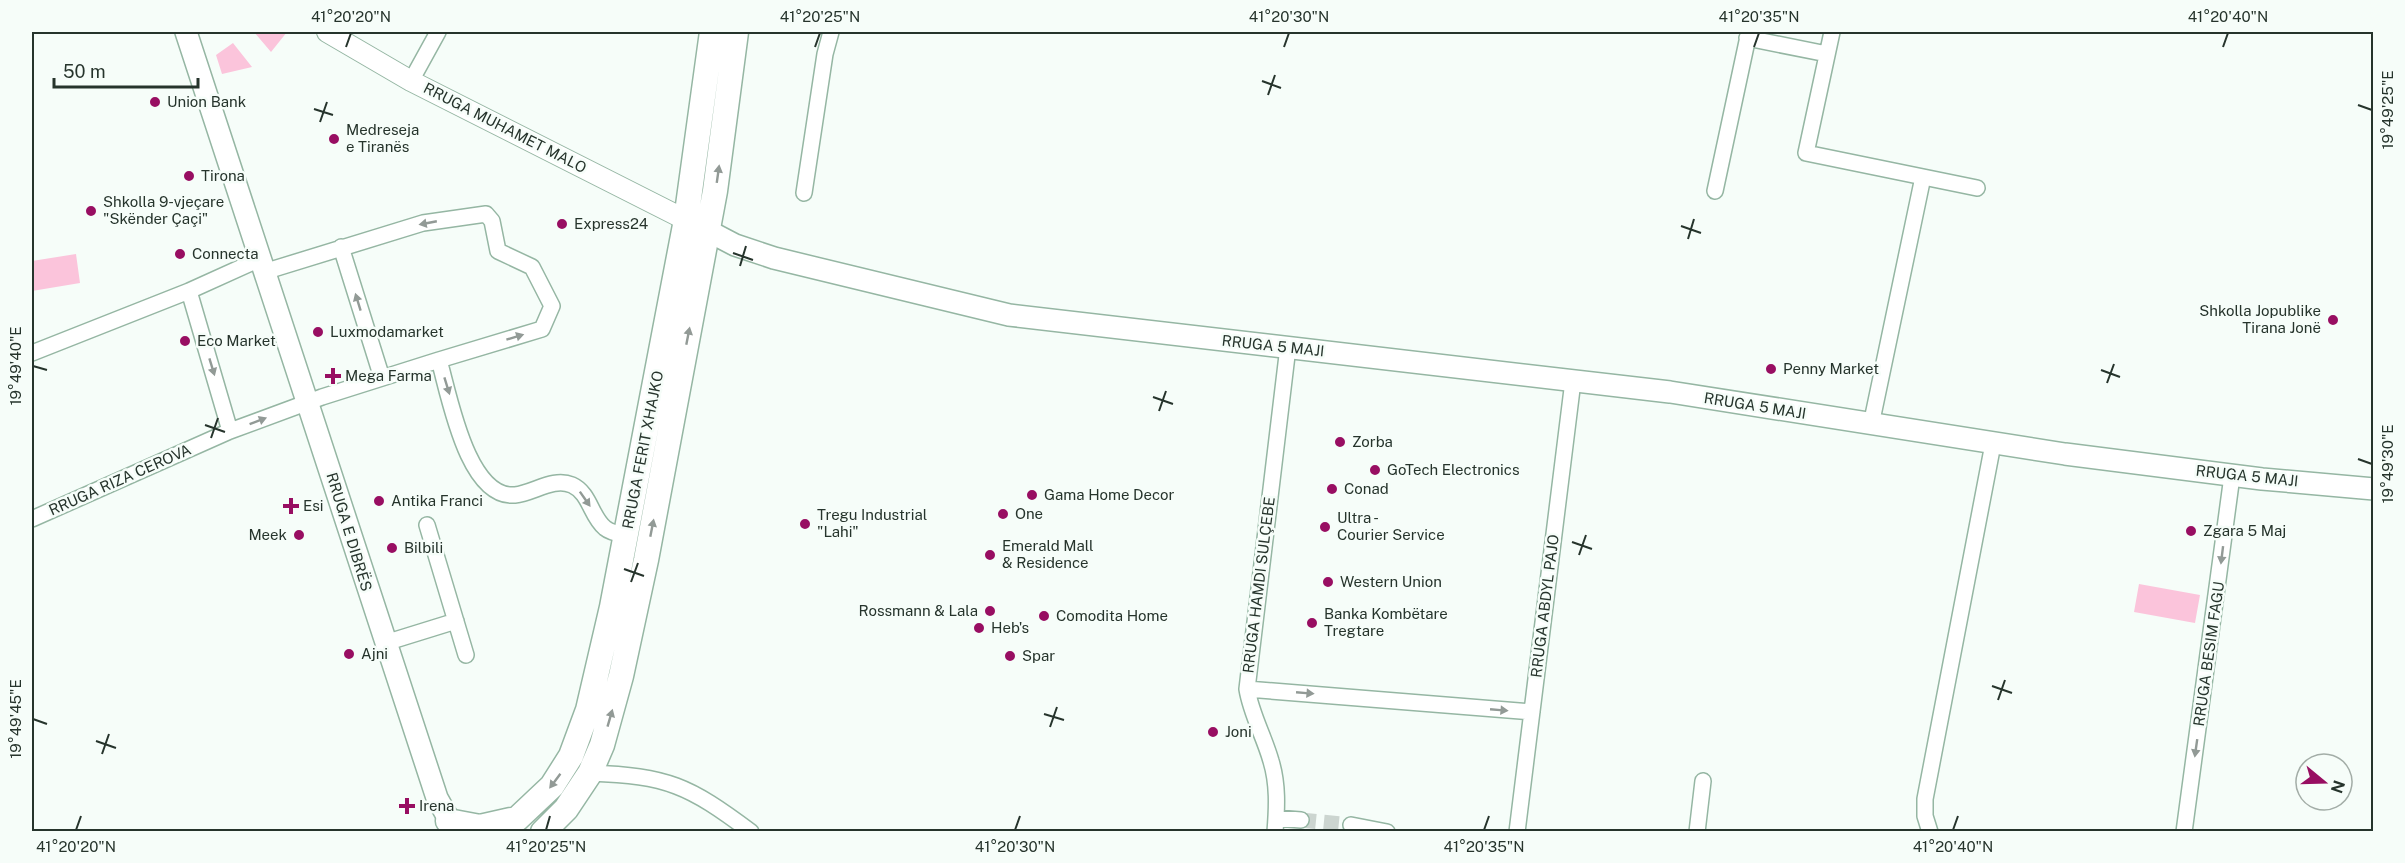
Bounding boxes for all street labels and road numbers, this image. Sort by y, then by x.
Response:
street label: RRUGA MUHAMET MALO [421,79,589,176]
street label: RRUGA 5 MAJI [1221,332,1325,359]
street label: RRUGA FERIT XHAJKO [619,369,666,530]
street label: RRUGA 5 MAJI [1703,389,1807,422]
street label: RRUGA RIZA CEROVA [46,440,194,519]
street label: RRUGA 5 MAJI [2195,462,2299,489]
street label: RRUGA E DIBRËS [323,470,377,593]
street label: RRUGA HAMDI SULÇEBE [1239,496,1278,674]
street label: RRUGA ABDYL PAJO [1527,533,1562,679]
street label: RRUGA BESIM FAGU [2190,580,2227,727]

